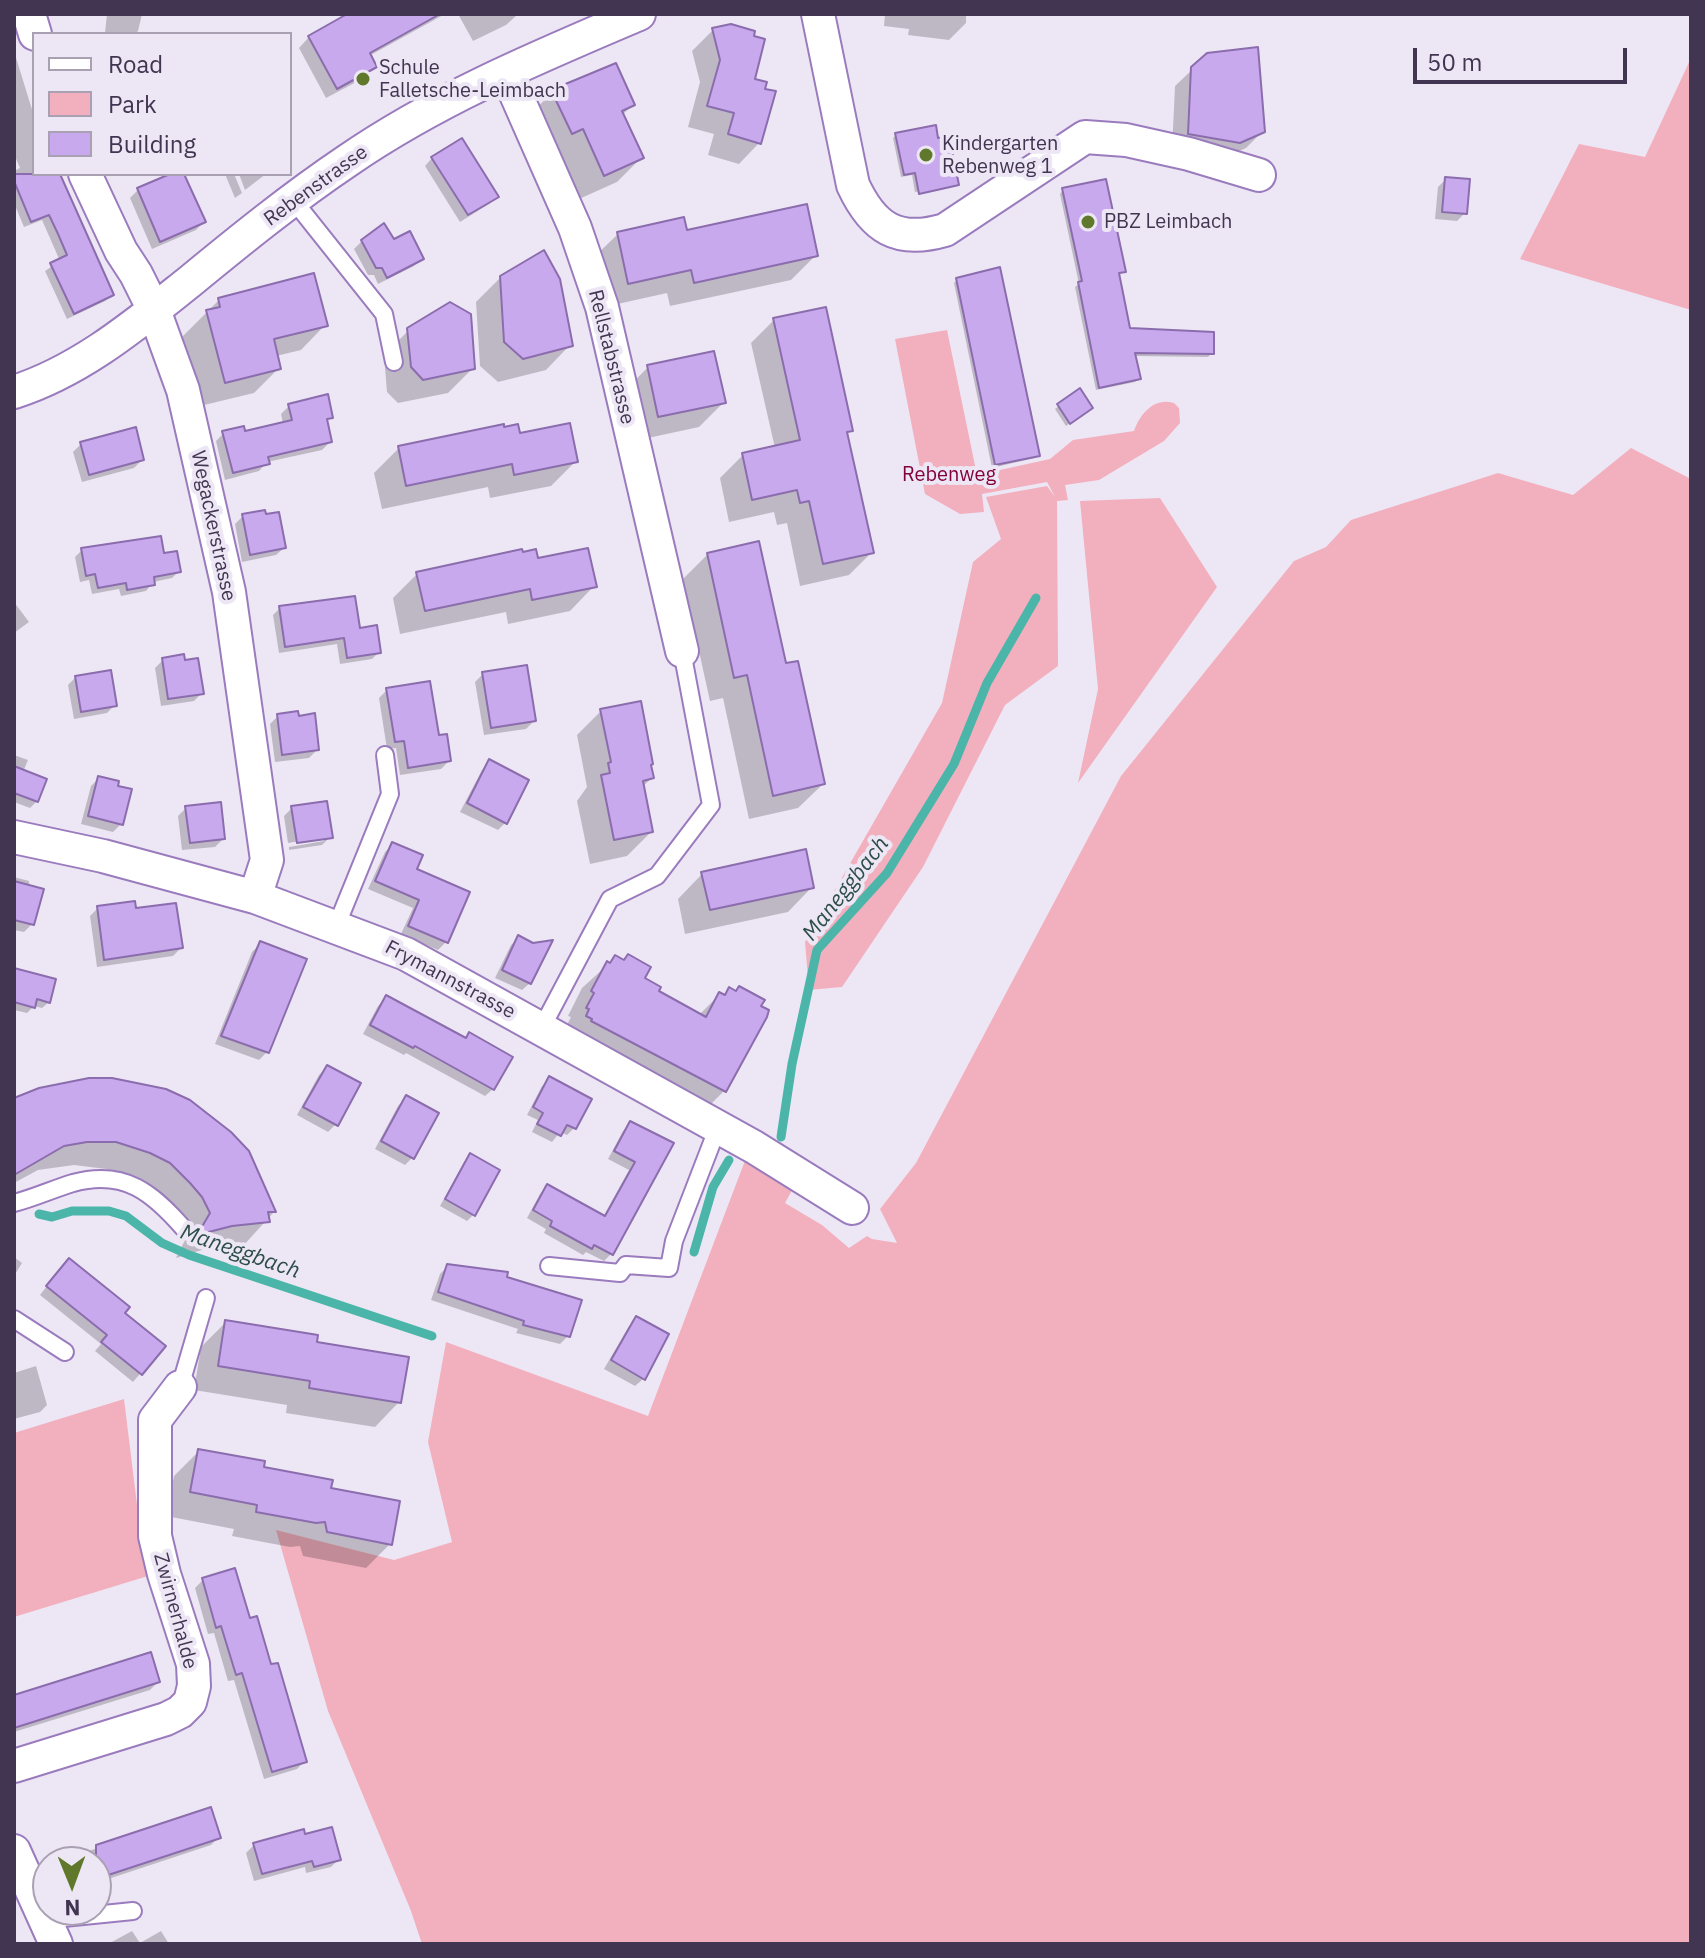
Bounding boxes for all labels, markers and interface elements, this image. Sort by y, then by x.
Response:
legend [32,32,292,176]
scale bar [1417,32,1631,82]
text: 50 m [1427,46,1482,78]
text: Road [108,48,163,80]
place label: Schule Falletsche-Leimbach [379,56,566,103]
marker: Schule Falletsche-Leimbach [354,70,372,88]
text: Park [108,88,157,120]
text: Building [108,128,196,160]
place label: Kindergarten Rebenweg 1 [942,132,1058,179]
street label: Rebenstrasse [259,140,373,232]
marker: Kindergarten Rebenweg 1 [917,146,935,164]
place label: PBZ Leimbach [1104,210,1232,234]
marker: PBZ Leimbach [1079,213,1097,231]
street label: Rellstabstrasse [583,287,639,427]
street label: Wegackerstrasse [185,449,241,603]
park label: Rebenweg [902,463,996,487]
water label: Maneggbach [797,832,895,946]
street label: Frymannstrasse [381,936,519,1024]
water label: Maneggbach [177,1219,303,1285]
street label: Zwirnerhalde [148,1550,202,1672]
north arrow [32,1846,112,1926]
text: N [64,1894,81,1923]

